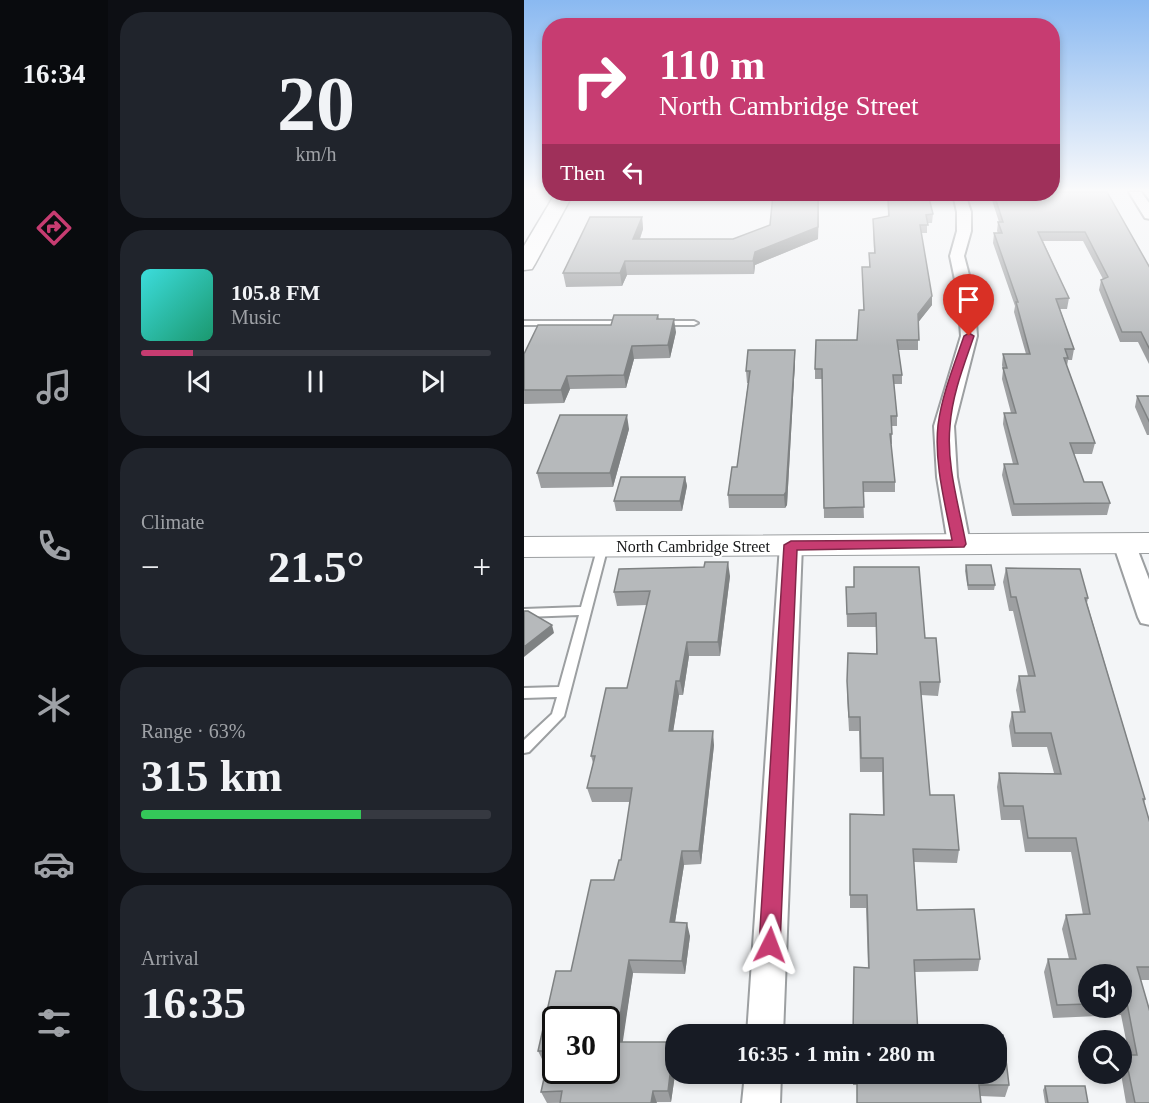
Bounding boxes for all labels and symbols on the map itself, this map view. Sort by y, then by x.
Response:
pin [943,274,994,336]
street label: North Cambridge Street [616,538,770,556]
position arrow [738,913,802,977]
speed limit sign: 30 [542,1006,620,1084]

